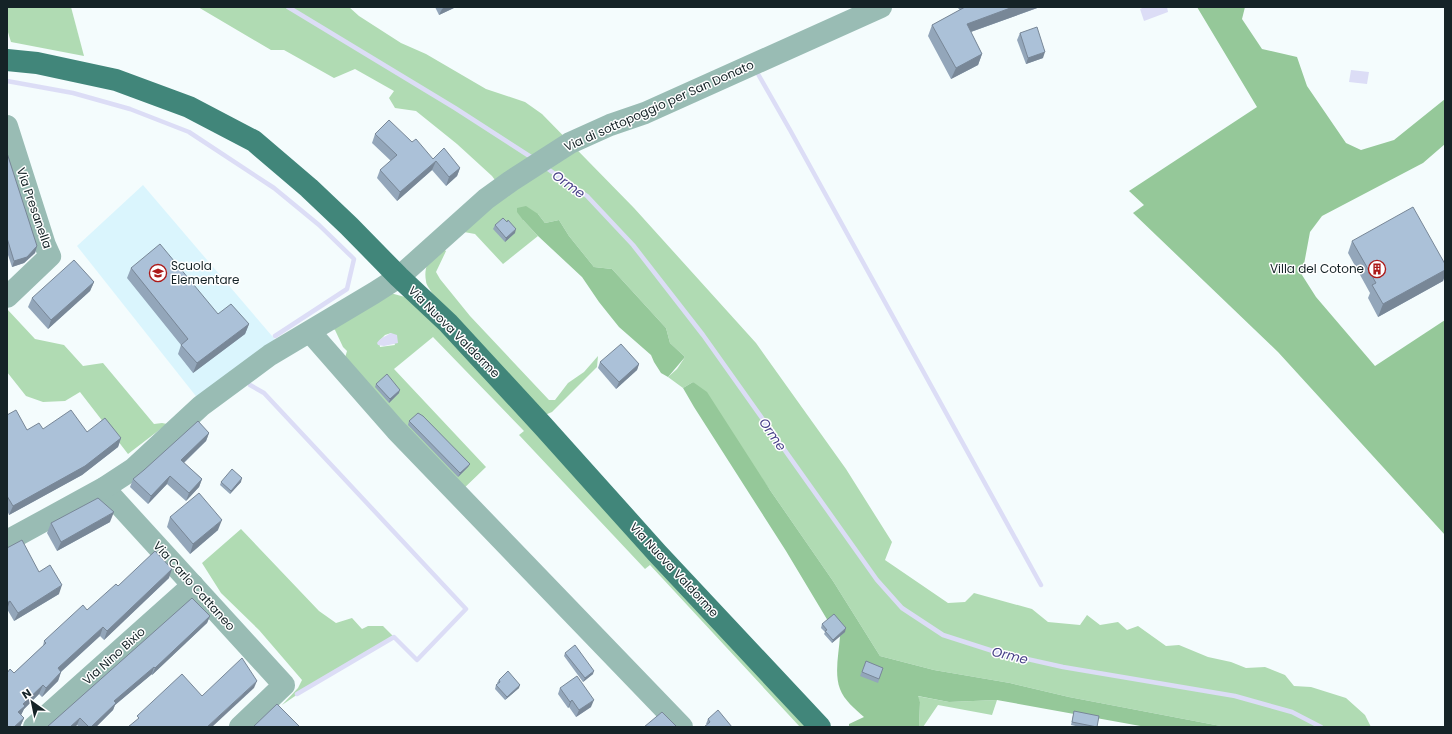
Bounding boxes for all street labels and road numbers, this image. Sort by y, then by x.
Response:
street label: Via di sottopoggio per San Donato [561,56,757,155]
street label: Via Presanella [13,165,56,251]
street label: Via Nuova Valdorme [405,282,504,381]
street label: Via Nuova Valdorme [626,519,723,621]
street label: Via Carlo Cattaneo [150,537,239,634]
street label: Via Nino Bixio [79,623,149,688]

